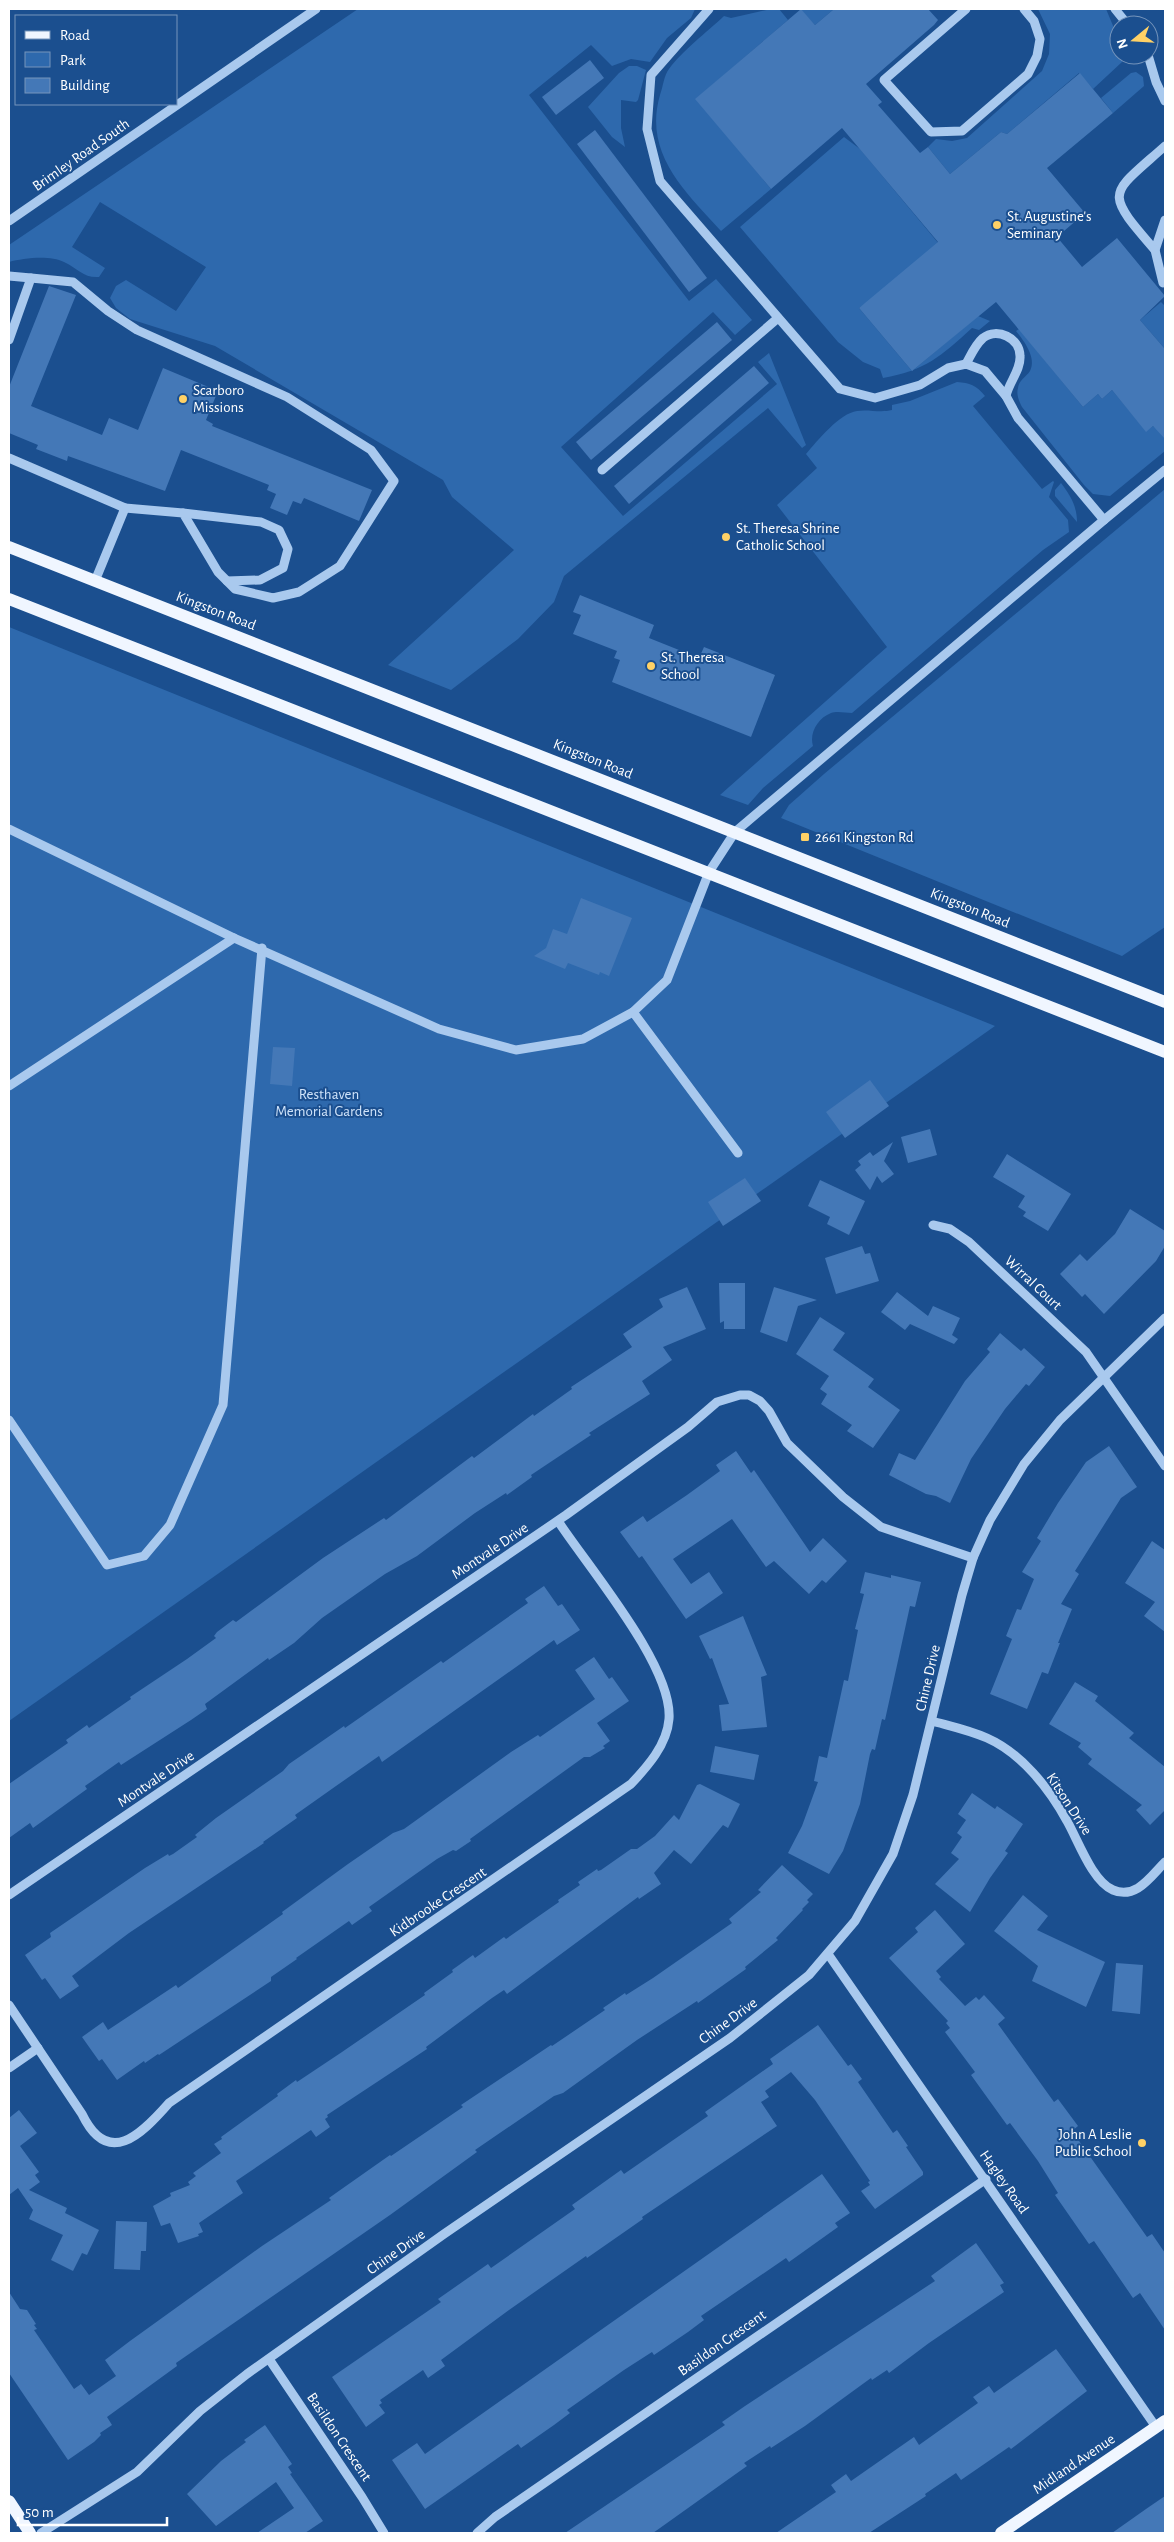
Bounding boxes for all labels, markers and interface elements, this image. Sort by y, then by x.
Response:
legend [15,15,178,105]
north arrow [1109,15,1159,65]
text: Road [60,28,90,43]
text: N [1114,37,1131,51]
text: Park [60,53,86,68]
text: Building [60,78,110,93]
street label: Brimley Road South [30,116,132,194]
place label: St. Augustine's Seminary [1007,209,1092,241]
marker: St. Augustine's Seminary [991,219,1003,231]
place label: Scarboro Missions [193,383,244,415]
marker: Scarboro Missions [177,393,189,405]
place label: St. Theresa Shrine Catholic School [736,521,840,553]
marker: St. Theresa Shrine Catholic School [720,531,732,543]
street label: Kingston Road [174,589,258,633]
place label: St. Theresa School [661,650,725,682]
marker: St. Theresa School [645,660,657,672]
street label: Kingston Road [551,736,635,782]
place label: 2661 Kingston Rd [815,830,914,845]
marker: 2661 Kingston Rd [799,831,811,843]
street label: Kingston Road [928,885,1012,931]
park label: Resthaven Memorial Gardens [275,1087,383,1119]
street label: Wirral Court [1002,1253,1064,1313]
street label: Montvale Drive [449,1520,531,1582]
street label: Chine Drive [913,1643,943,1713]
street label: Montvale Drive [115,1748,197,1810]
street label: Kitson Drive [1043,1770,1095,1838]
street label: Kidbrooke Crescent [387,1864,489,1940]
street label: Chine Drive [696,1995,760,2047]
place label: John A Leslie Public School [1055,2127,1132,2159]
marker: John A Leslie Public School [1136,2137,1148,2149]
street label: Hagley Road [977,2148,1031,2217]
street label: Chine Drive [364,2226,428,2278]
street label: Basildon Crescent [675,2307,769,2379]
street label: Basildon Crescent [304,2390,374,2484]
street label: Midland Avenue [1030,2431,1118,2497]
scale bar [18,2494,166,2526]
text: 50 m [25,2505,54,2520]

